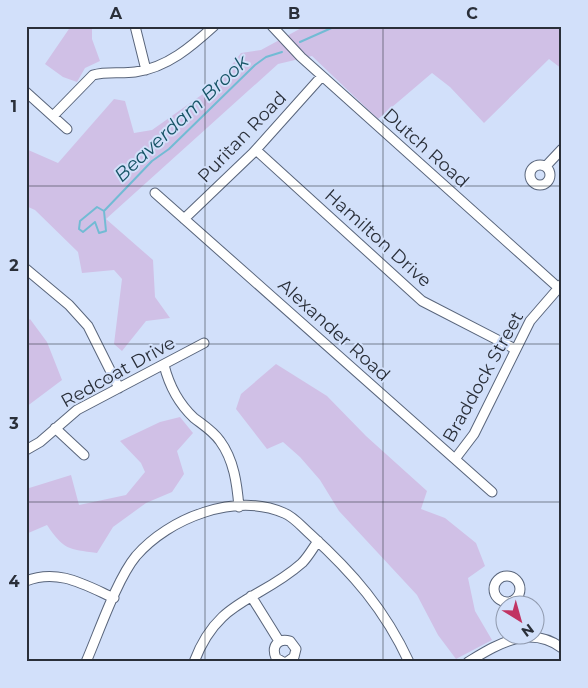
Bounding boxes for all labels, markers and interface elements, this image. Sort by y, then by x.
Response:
text: A [109,4,123,23]
text: B [288,4,300,23]
text: C [466,4,478,23]
water label: Beaverdam Brook [109,50,254,187]
street label: Puritan Road [193,87,291,187]
text: 1 [11,97,17,116]
street label: Dutch Road [379,104,473,192]
street label: Hamilton Drive [320,184,436,292]
text: 2 [9,256,19,275]
street label: Alexander Road [274,274,394,386]
street label: Braddock Street [438,308,528,446]
street label: Redcoat Drive [57,332,179,412]
text: 3 [8,414,19,433]
text: 4 [8,572,20,591]
north arrow [496,596,546,646]
text: N [518,620,538,641]

